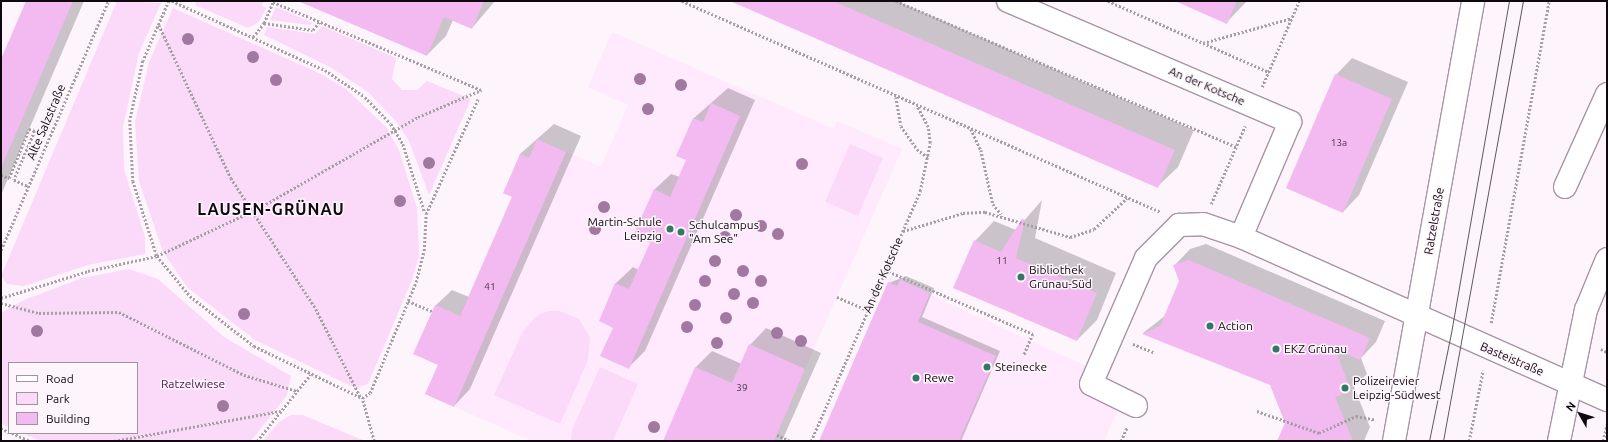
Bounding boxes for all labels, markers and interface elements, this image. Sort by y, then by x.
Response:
street label: An der Kotsche [1167,63,1247,109]
street label: Alte Salzstraße [24,82,68,162]
house number: 13a [1331,137,1347,149]
street label: Ratzelstraße [1421,186,1447,256]
district label: LAUSEN-GRÜNAU [197,199,345,219]
place label: Martin-Schule Leipzig [588,215,662,243]
place label: Schulcampus "Am See" [689,218,759,246]
marker: Martin-Schule Leipzig [665,224,675,234]
marker: Schulcampus "Am See" [676,227,686,237]
street label: An der Kotsche [860,235,906,315]
house number: 11 [996,255,1008,267]
place label: Bibliothek Grünau-Süd [1029,263,1092,291]
marker: Bibliothek Grünau-Süd [1016,272,1026,282]
house number: 41 [484,281,496,293]
place label: Action [1218,319,1253,333]
marker: Action [1205,321,1215,331]
street label: Basteistraße [1478,339,1546,379]
place label: EKZ Grünau [1284,342,1347,356]
marker: EKZ Grünau [1271,344,1281,354]
place label: Steinecke [995,360,1047,374]
legend [8,362,138,434]
marker: Steinecke [982,362,992,372]
place label: Rewe [924,371,954,385]
text: Road [46,372,74,385]
marker: Rewe [911,373,921,383]
place label: Polizeirevier Leipzig-Südwest [1353,374,1440,402]
park label: Ratzelwiese [161,377,225,391]
house number: 39 [736,382,748,394]
marker: Polizeirevier Leipzig-Südwest [1340,383,1350,393]
text: Park [46,392,70,405]
north arrow [1560,394,1600,434]
text: N [1563,399,1578,413]
text: Building [46,412,90,425]

